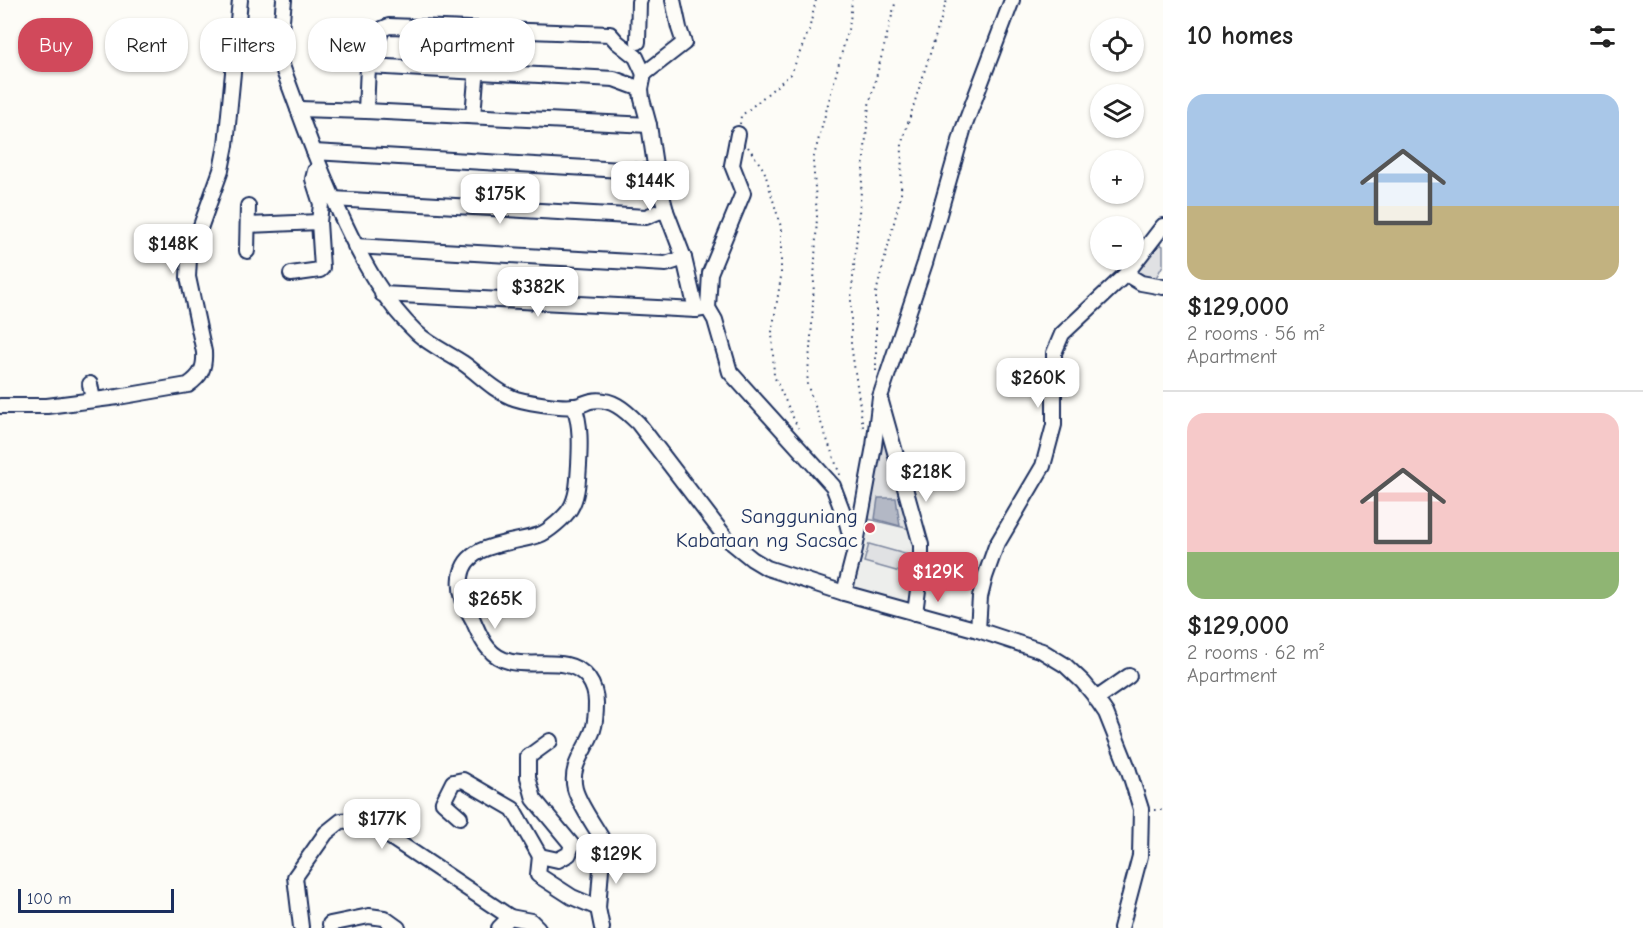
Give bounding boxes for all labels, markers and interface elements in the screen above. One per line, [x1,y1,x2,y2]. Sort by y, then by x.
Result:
chip: Buy [18,18,93,72]
chip: Rent [105,18,188,72]
chip: Filters [200,18,296,72]
chip: New [308,18,387,72]
chip: Apartment [399,18,535,72]
map controls [1090,18,1144,270]
button: locate [1090,18,1144,72]
icon: filters [1586,20,1619,53]
text: 10 homes [1187,21,1293,51]
button: layers [1090,84,1144,138]
icon: home [1349,133,1457,241]
button: + [1090,150,1144,204]
pin: $144K [608,161,692,212]
text: $144K [625,169,675,192]
pin: $175K [458,174,542,225]
text: $175K [475,182,525,205]
button: − [1090,216,1144,270]
pin: $148K [131,224,215,275]
text: $148K [148,232,198,255]
pin: $382K [496,267,580,318]
text: $382K [511,275,565,298]
text: $129,000 [1187,292,1289,322]
text: 2 rooms · 56 m² [1187,322,1325,345]
text: Apartment [1187,345,1277,368]
pin: $260K [996,358,1080,409]
text: $260K [1010,366,1066,389]
pin: $218K [884,452,968,503]
icon: home [1349,452,1457,560]
text: $218K [900,460,952,483]
place label: Sangguniang Kabataan ng Sacsac [676,504,858,552]
marker: Sangguniang Kabataan ng Sacsac [863,521,877,535]
pin: $129K [896,552,980,603]
text: $129K [912,560,964,583]
pin: $265K [453,579,537,630]
text: $265K [468,587,522,610]
text: $129,000 [1187,611,1289,641]
text: 2 rooms · 62 m² [1187,641,1324,664]
text: Apartment [1187,664,1277,687]
pin: $177K [340,799,424,850]
text: $177K [357,807,407,830]
pin: $129K [574,834,658,885]
text: $129K [590,842,642,865]
scale bar [18,886,174,914]
text: 100 m [27,890,71,908]

